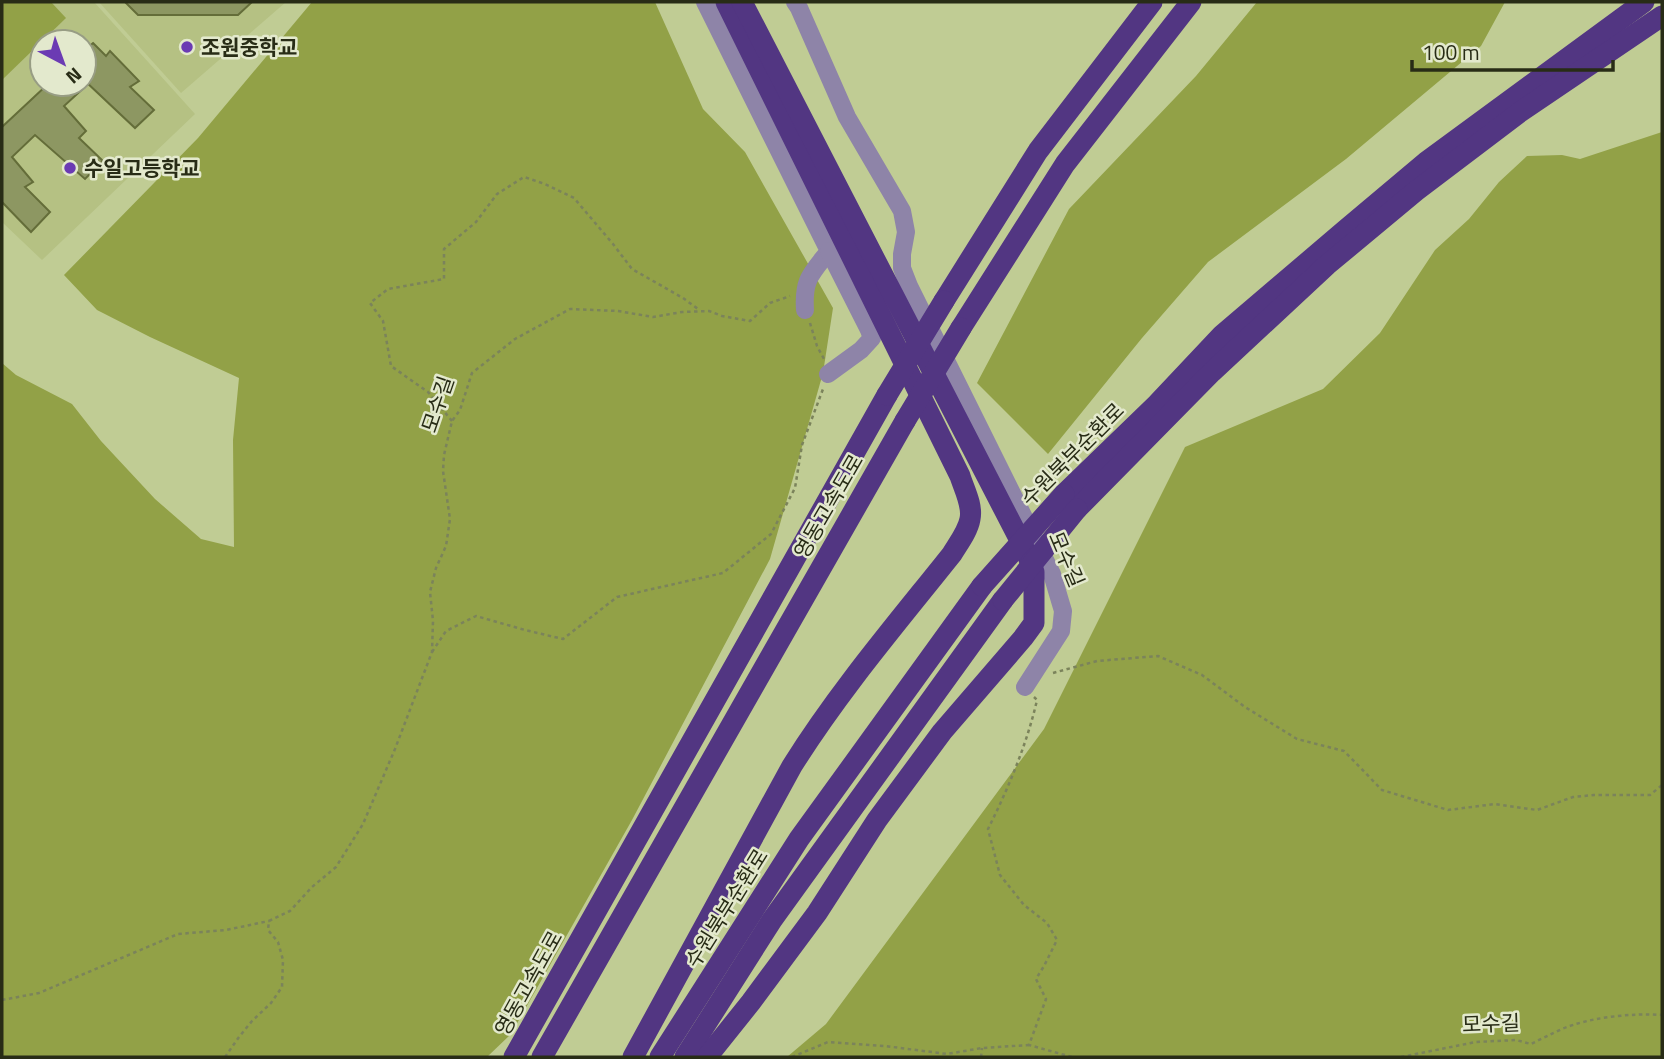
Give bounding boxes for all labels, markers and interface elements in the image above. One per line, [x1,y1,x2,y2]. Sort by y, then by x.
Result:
north arrow [28,28,98,98]
scale bar [1412,28,1613,72]
place label: 조원중학교 [201,31,298,63]
text: 100 m [1422,36,1479,68]
marker: 조원중학교 [179,39,195,55]
text: N [60,61,89,91]
place label: 수일고등학교 [84,152,200,184]
marker: 수일고등학교 [62,160,78,176]
street label: 모수길 [412,371,462,437]
street label: 수원북부순환로 [1013,395,1131,513]
street label: 영동고속도로 [785,448,871,564]
street label: 모수길 [1041,526,1093,592]
street label: 수원북부순환로 [677,842,775,974]
street label: 영동고속도로 [486,925,570,1041]
street label: 모수길 [1461,1006,1521,1040]

